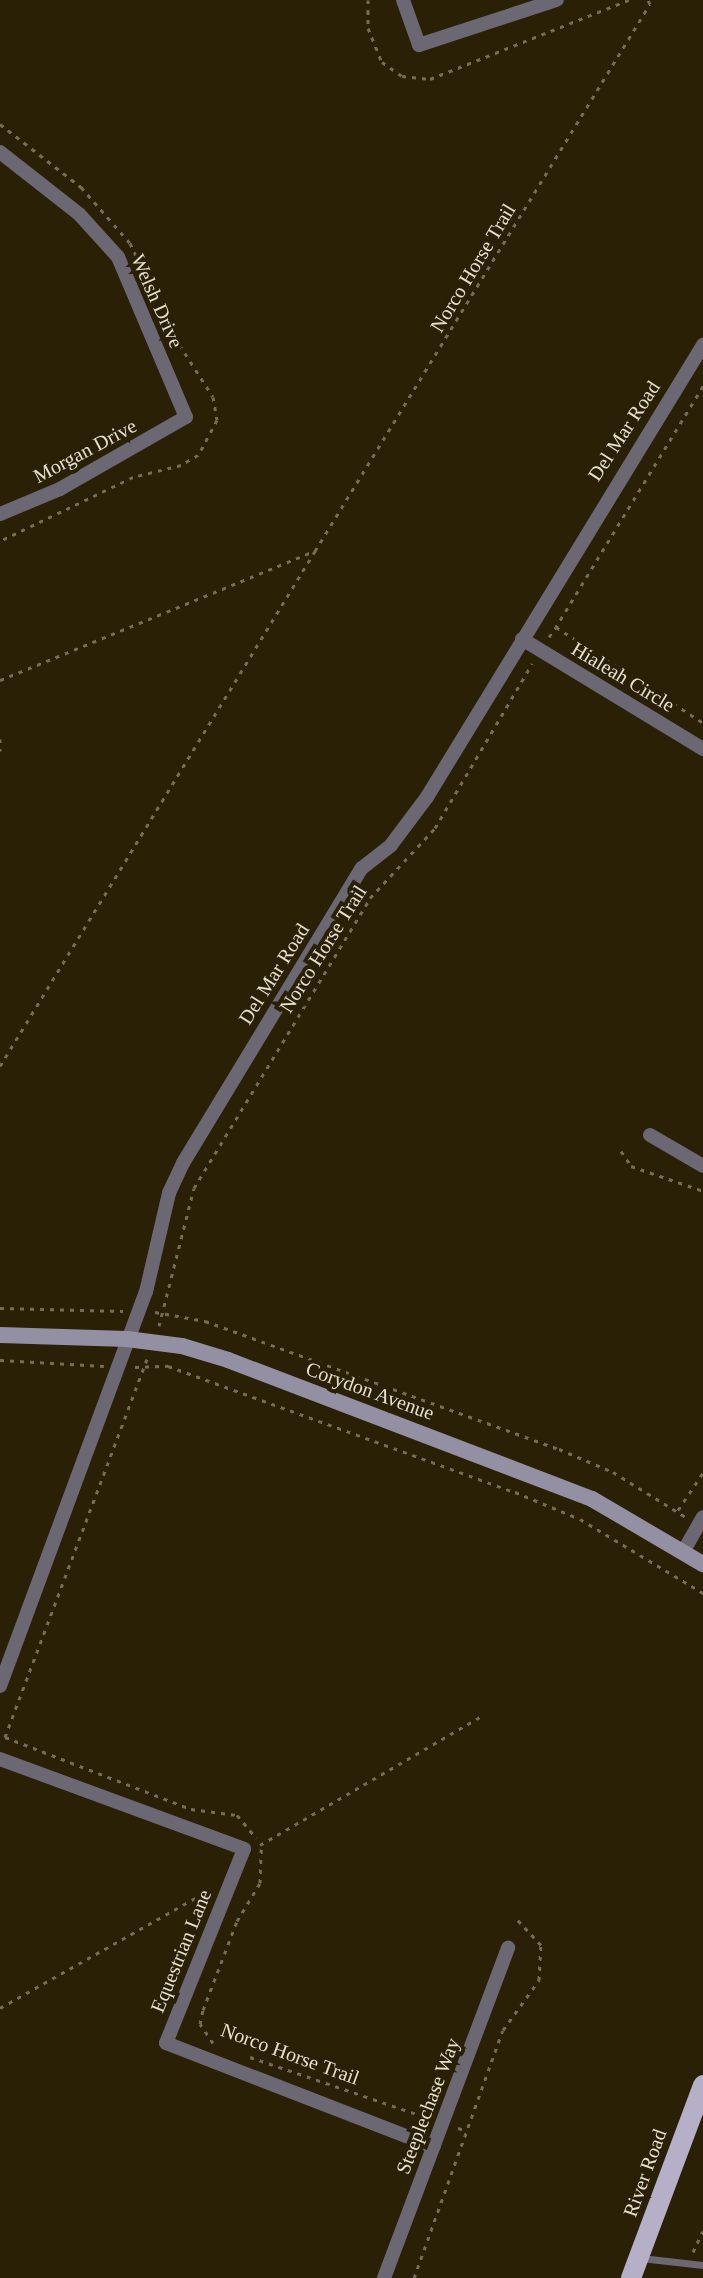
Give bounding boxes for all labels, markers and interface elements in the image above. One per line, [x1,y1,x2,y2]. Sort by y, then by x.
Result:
street label: Norco Horse Trail [425,199,521,337]
street label: Welsh Drive [126,250,188,352]
street label: Del Mar Road [583,376,665,486]
street label: Morgan Drive [29,414,141,488]
street label: Hialeah Circle [567,637,679,717]
street label: Norco Horse Trail [274,881,372,1017]
street label: Del Mar Road [234,919,314,1029]
street label: Corydon Avenue [302,1357,438,1425]
street label: Equestrian Lane [145,1886,217,2016]
street label: Norco Horse Trail [217,2018,363,2090]
street label: Steeplechase Way [391,2034,465,2178]
street label: River Road [618,2126,672,2220]

